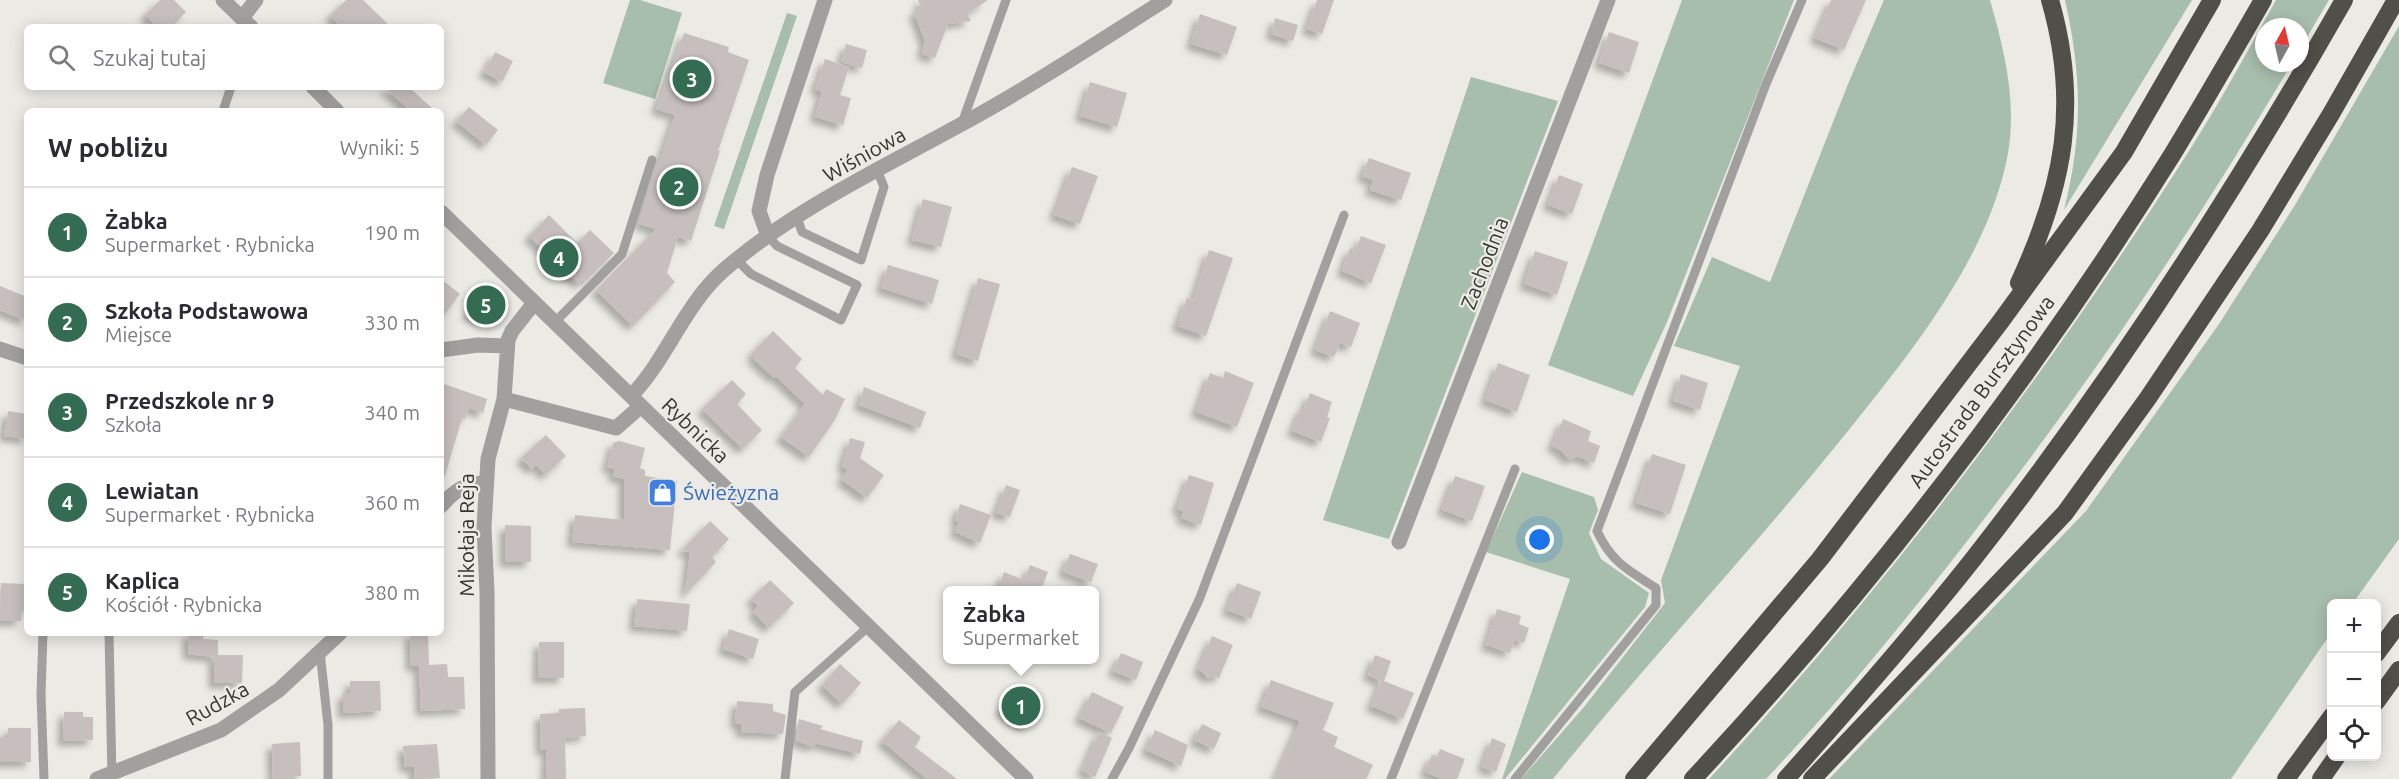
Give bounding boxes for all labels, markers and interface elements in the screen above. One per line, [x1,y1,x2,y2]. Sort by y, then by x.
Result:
north arrow [2255,18,2309,72]
search box [24,24,444,90]
icon: search [45,41,78,74]
text: Szukaj tutaj [93,45,206,70]
pin: 3 [672,56,712,101]
street label: Wiśniowa [819,122,909,186]
text: W pobliżu [48,133,169,162]
text: Wyniki: 5 [340,136,420,159]
pin: 2 [660,164,698,210]
text: Żabka [105,208,168,233]
street label: Zachodnia [1455,213,1513,313]
text: 1 [62,221,73,244]
text: 190 m [364,221,420,244]
text: Supermarket · Rybnicka [105,233,315,256]
pin: 4 [540,236,578,280]
pin: 5 [466,282,506,328]
street label: Autostrada Bursztynowa [1903,290,2059,492]
text: Szkoła Podstawowa [105,298,308,323]
text: 2 [62,311,73,334]
text: 330 m [364,311,420,334]
text: Miejsce [105,323,172,346]
text: Przedszkole nr 9 [105,388,274,413]
street label: Rybnicka [658,392,734,468]
text: 3 [62,401,73,424]
text: 340 m [364,401,420,424]
text: Szkoła [105,413,162,436]
street label: Mikołaja Reja [454,473,478,597]
shop icon: Świeżyzna [646,476,678,508]
text: Lewiatan [105,478,199,503]
place label: Świeżyzna [683,480,779,504]
text: 4 [62,491,73,514]
text: 360 m [364,491,420,514]
text: Supermarket · Rybnicka [105,503,315,526]
your location [1525,525,1554,554]
text: Kaplica [105,568,180,593]
text: 5 [62,581,73,604]
text: 380 m [364,581,420,604]
popup [943,586,1099,664]
text: Kościół · Rybnicka [105,593,262,616]
map controls [2327,599,2381,761]
button: + [2327,599,2381,653]
text: Żabka [963,601,1026,626]
text: Supermarket [963,626,1079,649]
button: − [2327,653,2381,707]
street label: Rudzka [181,676,253,730]
pin: 1 [1002,684,1040,728]
button: locate [2327,707,2381,761]

